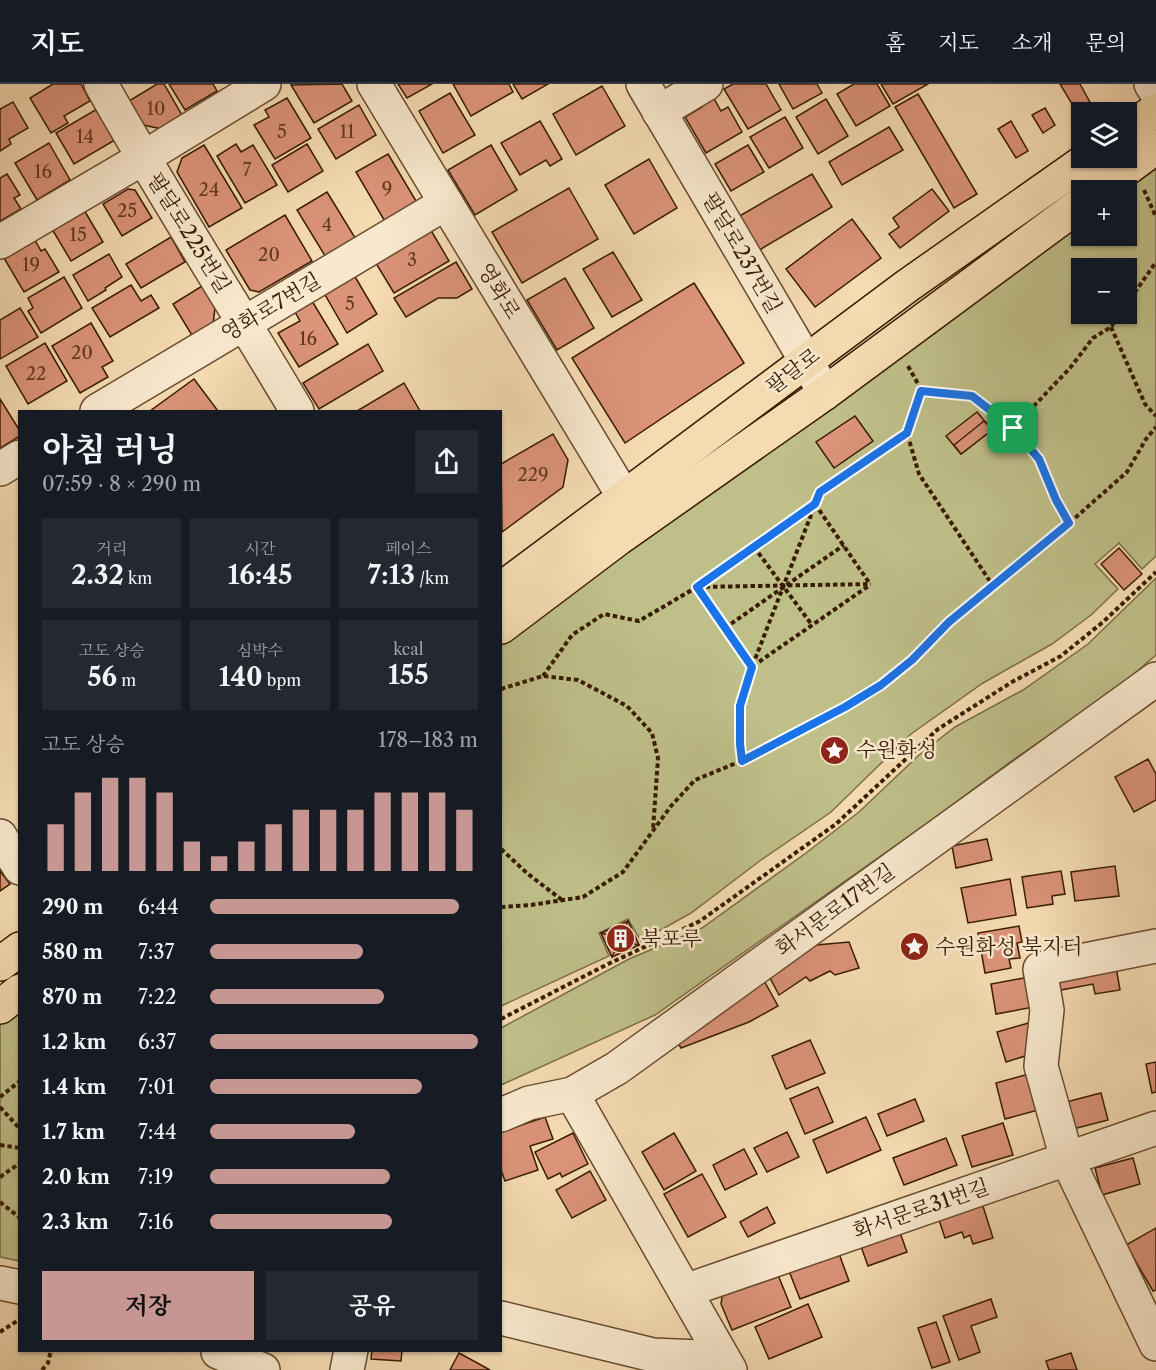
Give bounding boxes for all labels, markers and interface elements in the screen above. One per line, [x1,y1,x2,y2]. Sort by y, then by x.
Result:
text: 지도 [30,26,84,60]
text: 홈 [885,30,905,55]
text: 지도 [938,30,979,55]
text: 소개 [1012,30,1052,55]
text: 문의 [1085,30,1126,55]
house number: 10 [147,98,165,120]
map controls [1071,102,1137,324]
button: layers [1071,102,1137,168]
house number: 5 [277,121,287,143]
house number: 11 [339,121,355,143]
house number: 14 [76,126,94,148]
house number: 7 [243,159,252,181]
house number: 16 [34,161,52,183]
street label: 팔달로225번길 [143,168,236,297]
house number: 9 [382,178,392,200]
house number: 24 [199,179,219,201]
button: + [1071,180,1137,246]
street label: 팔달로237번길 [698,188,787,318]
house number: 25 [117,200,137,222]
house number: 4 [322,214,332,236]
house number: 15 [69,224,87,246]
house number: 20 [258,244,280,266]
house number: 3 [407,249,417,271]
house number: 19 [22,254,40,276]
street label: 영화로 [473,258,526,323]
button: − [1071,258,1137,324]
street label: 영화로7번길 [216,267,325,346]
house number: 5 [345,293,355,315]
house number: 16 [299,328,317,350]
house number: 20 [71,342,93,364]
street label: 팔달로 [761,342,825,399]
house number: 22 [26,363,46,385]
pin [987,402,1038,453]
icon: arrive [996,411,1029,444]
text: 아침 러닝 [42,429,178,470]
button: share [415,430,478,493]
house number: 229 [517,464,549,486]
text: 07:59 · 8 × 290 m [42,472,201,496]
text: 거리 [96,538,127,558]
text: 시간 [245,538,275,558]
text: 페이스 [385,538,432,558]
text: 2.32 [71,559,124,591]
text: 16:45 [228,559,292,591]
text: 7:13 [367,559,415,591]
text: km [124,568,152,588]
text: /km [415,568,449,588]
text: kcal [393,639,423,659]
text: 고도 상승 [79,640,145,660]
text: 심박수 [237,640,283,660]
text: 155 [388,659,429,691]
text: 56 [87,661,117,693]
text: 140 [219,661,262,693]
text: m [117,670,136,690]
text: bpm [262,670,301,690]
text: 178–183 m [378,728,478,752]
text: 고도 상승 [42,732,125,756]
place icon: 수원화성 [819,734,851,766]
place label: 수원화성 [856,737,937,762]
street label: 화서문로17번길 [770,858,899,961]
text: 290 m [42,895,103,919]
text: 6:44 [138,895,178,919]
building icon: 북포루 [604,923,636,955]
place label: 북포루 [641,926,702,951]
place icon: 수원화성 북지터 [898,931,930,963]
place label: 수원화성 북지터 [935,934,1083,959]
text: 580 m [42,940,103,964]
text: 7:37 [138,940,174,964]
text: 870 m [42,985,102,1009]
text: 7:22 [138,985,176,1009]
text: 1.2 km [42,1030,106,1054]
text: 6:37 [138,1030,176,1054]
text: 1.4 km [42,1075,107,1099]
text: 7:01 [138,1075,175,1099]
text: 1.7 km [42,1120,105,1144]
text: 7:44 [138,1120,177,1144]
text: 2.0 km [42,1165,110,1189]
text: 7:19 [138,1165,174,1189]
street label: 화서문로31번길 [850,1174,992,1243]
text: 2.3 km [42,1210,109,1234]
text: 7:16 [138,1210,174,1234]
button: 저장 [42,1271,254,1340]
button: 공유 [266,1271,478,1340]

